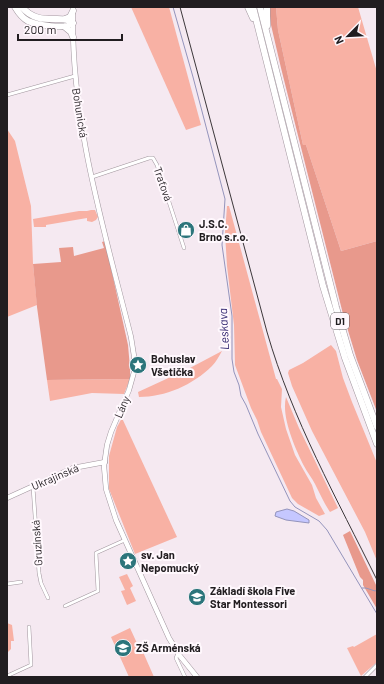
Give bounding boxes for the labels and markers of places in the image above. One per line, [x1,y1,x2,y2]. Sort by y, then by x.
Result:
place label: J.S.C. Brno s.r.o. [199,217,248,243]
shop icon: J.S.C. Brno s.r.o. [176,220,196,240]
place label: Bohuslav Všetička [151,352,196,378]
place icon: Bohuslav Všetička [128,355,148,375]
place label: sv. Jan Nepomucký [141,548,200,574]
place icon: sv. Jan Nepomucký [118,551,138,571]
place label: Základí škola Five Star Montessori [210,584,295,610]
school or university icon: Základí škola Five Star Montessori [187,587,207,607]
school or university icon: ZŠ Arménská [113,638,133,658]
place label: ZŠ Arménská [136,641,201,654]

